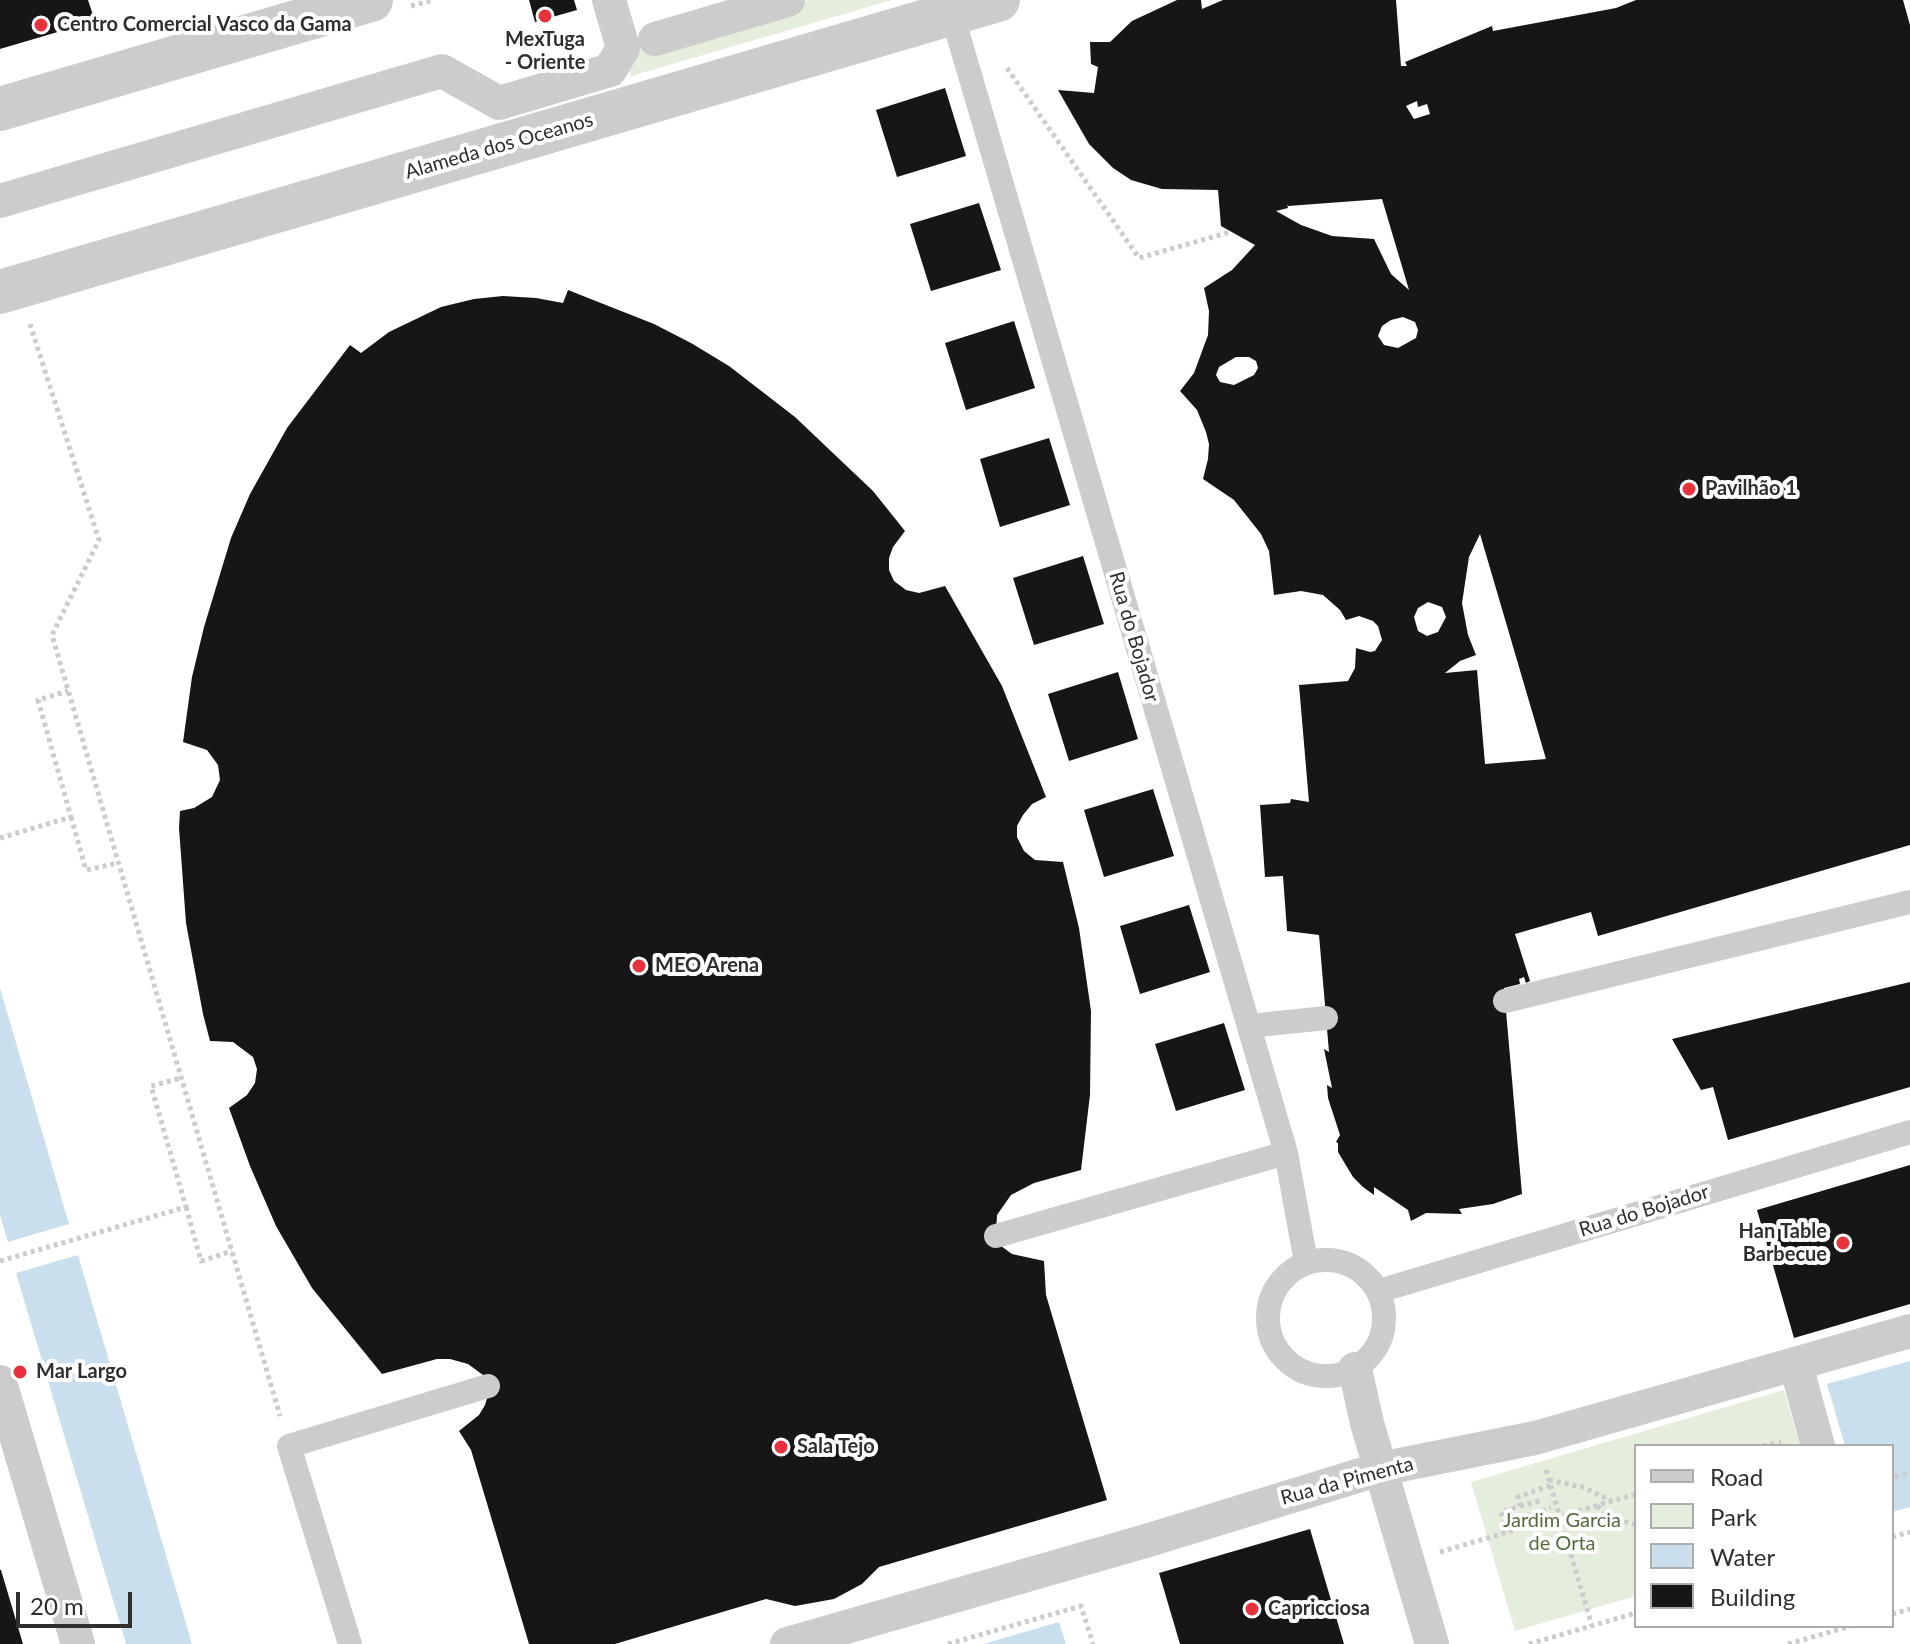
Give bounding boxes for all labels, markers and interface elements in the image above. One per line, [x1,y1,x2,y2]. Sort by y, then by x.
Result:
marker: MexTuga - Oriente [536,7,554,25]
place label: Centro Comercial Vasco da Gama [57,13,352,37]
marker: Centro Comercial Vasco da Gama [32,16,50,34]
place label: MexTuga - Oriente [505,28,585,75]
street label: Alameda dos Oceanos [402,108,596,184]
place label: Pavilhão 1 [1705,477,1797,501]
marker: Pavilhão 1 [1680,480,1698,498]
street label: Rua do Bojador [1104,569,1164,705]
place label: MEO Arena [655,954,759,978]
marker: MEO Arena [630,957,648,975]
street label: Rua do Bojador [1576,1180,1712,1242]
place label: Han Table Barbecue [1739,1220,1827,1267]
marker: Han Table Barbecue [1834,1234,1852,1252]
place label: Mar Largo [36,1360,127,1384]
marker: Mar Largo [11,1363,29,1381]
place label: Sala Tejo [797,1435,875,1459]
marker: Sala Tejo [772,1438,790,1456]
legend [1634,1444,1894,1628]
street label: Rua da Pimenta [1278,1452,1416,1510]
text: Road [1710,1462,1763,1491]
text: Park [1710,1502,1757,1531]
park label: Jardim Garcia de Orta [1503,1509,1621,1556]
text: Water [1710,1542,1775,1571]
scale bar [20,1576,136,1626]
text: Building [1710,1582,1795,1611]
text: 20 m [30,1591,84,1620]
place label: Capricciosa [1268,1597,1370,1621]
marker: Capricciosa [1243,1600,1261,1618]

